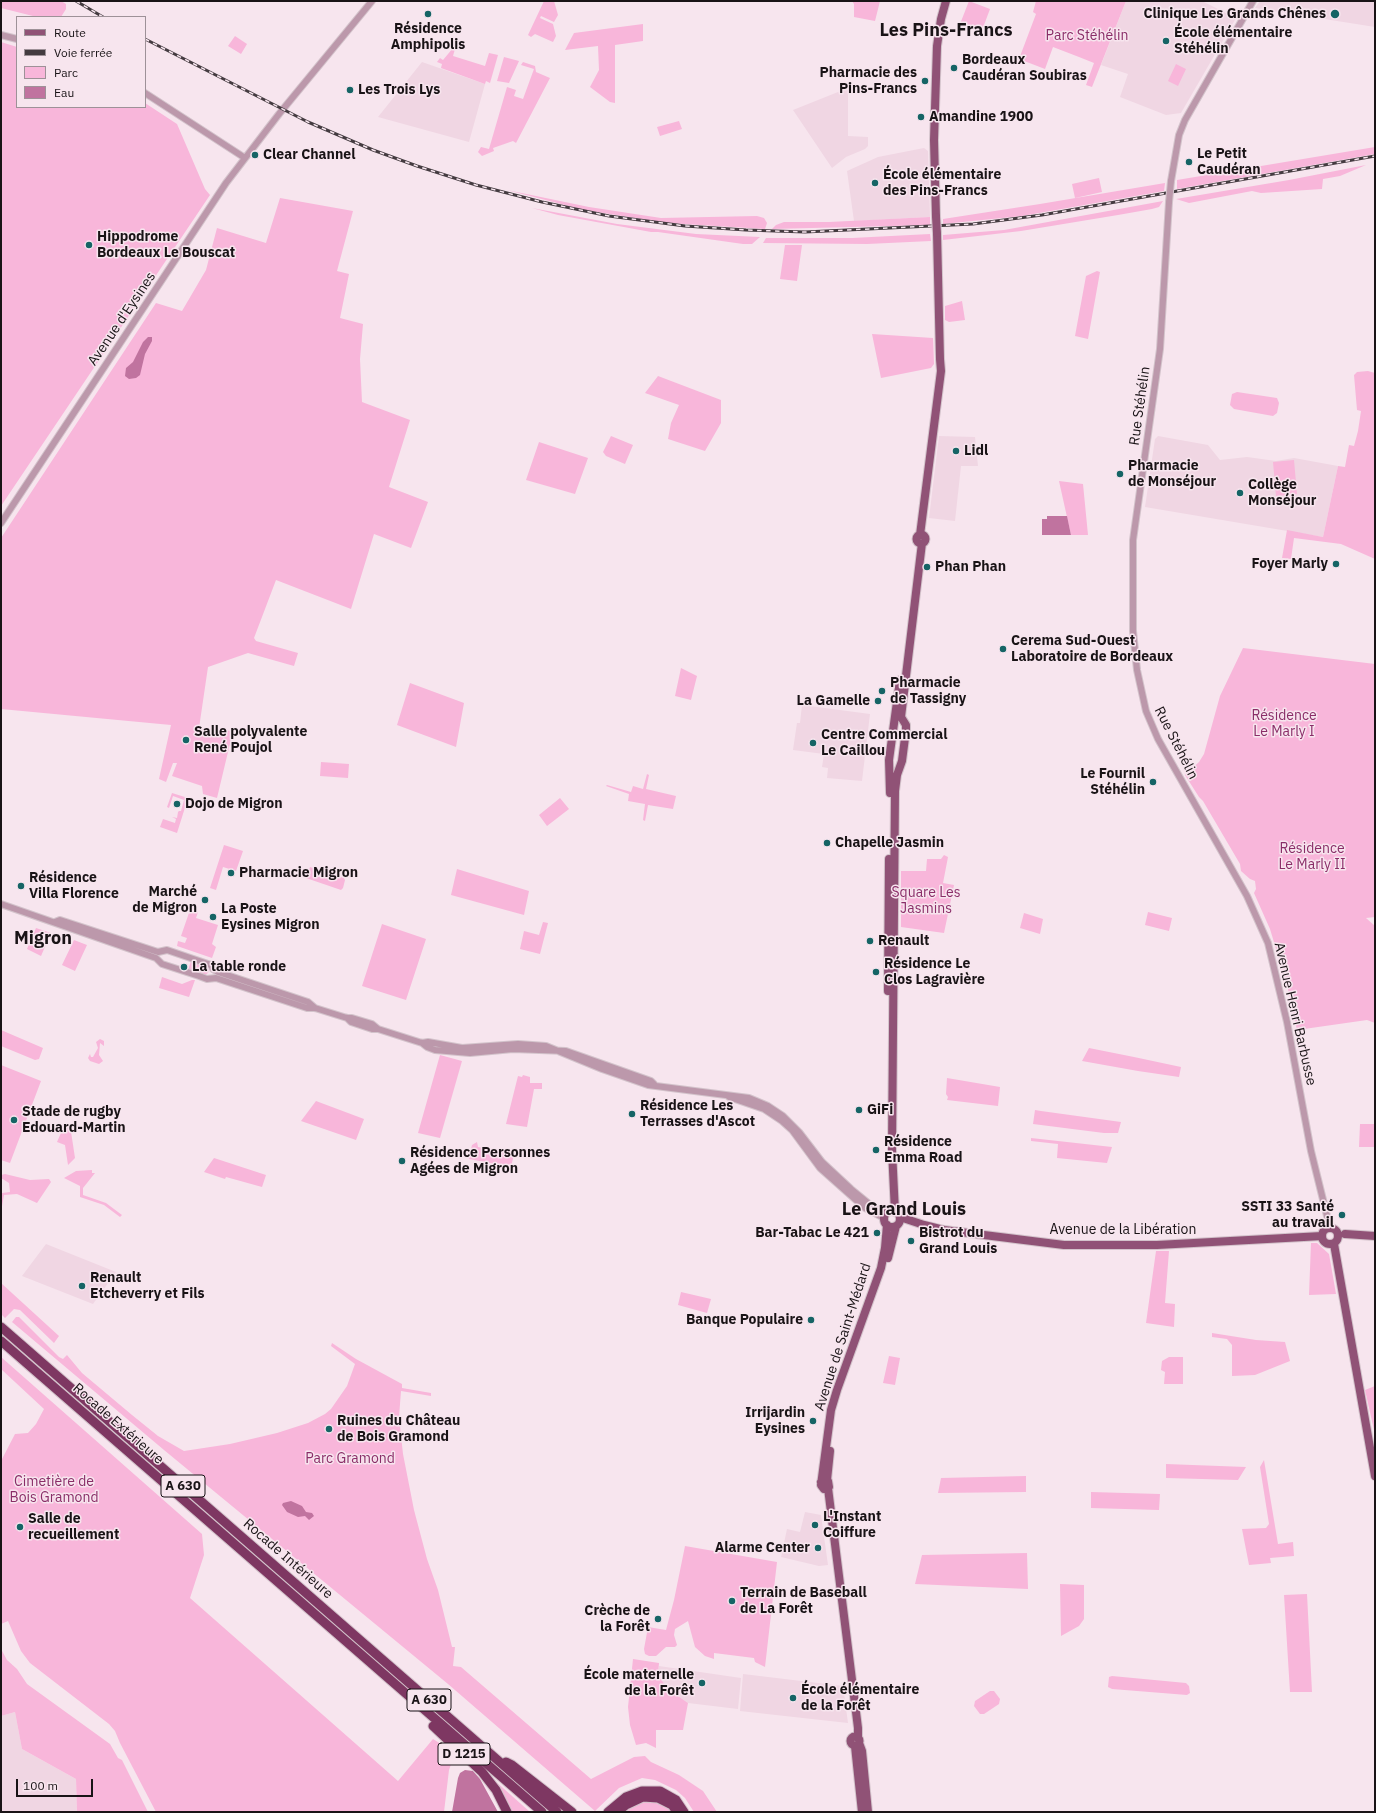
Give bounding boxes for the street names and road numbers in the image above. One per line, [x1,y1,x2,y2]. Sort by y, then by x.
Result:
street label: Avenue d'Eysines [84,269,160,369]
street label: Rue Stéhélin [1126,365,1154,447]
street label: Rue Stéhélin [1150,704,1202,782]
street label: Avenue Henri Barbusse [1270,941,1320,1087]
street label: Avenue de la Libération [1050,1222,1196,1238]
street label: Avenue de Saint-Médard [811,1261,875,1413]
street label: Rocade Extérieure [69,1380,167,1468]
road number: A 630 [161,1475,205,1497]
street label: Rocade Intérieure [240,1515,336,1603]
road number: A 630 [407,1689,451,1711]
road number: D 1215 [438,1743,490,1765]

